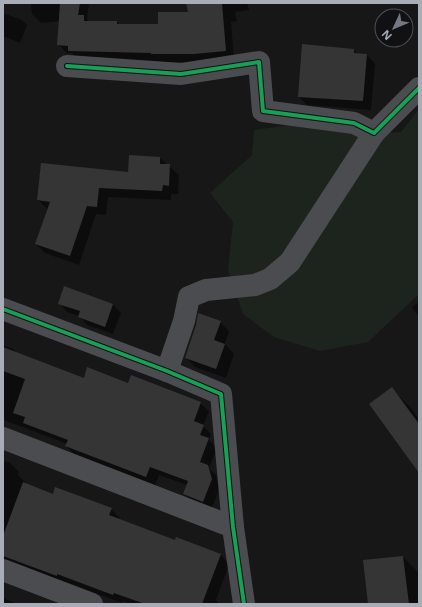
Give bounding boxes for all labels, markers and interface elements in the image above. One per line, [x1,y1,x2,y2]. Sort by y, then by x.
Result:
north arrow [374,8,414,48]
text: N [378,27,395,44]

